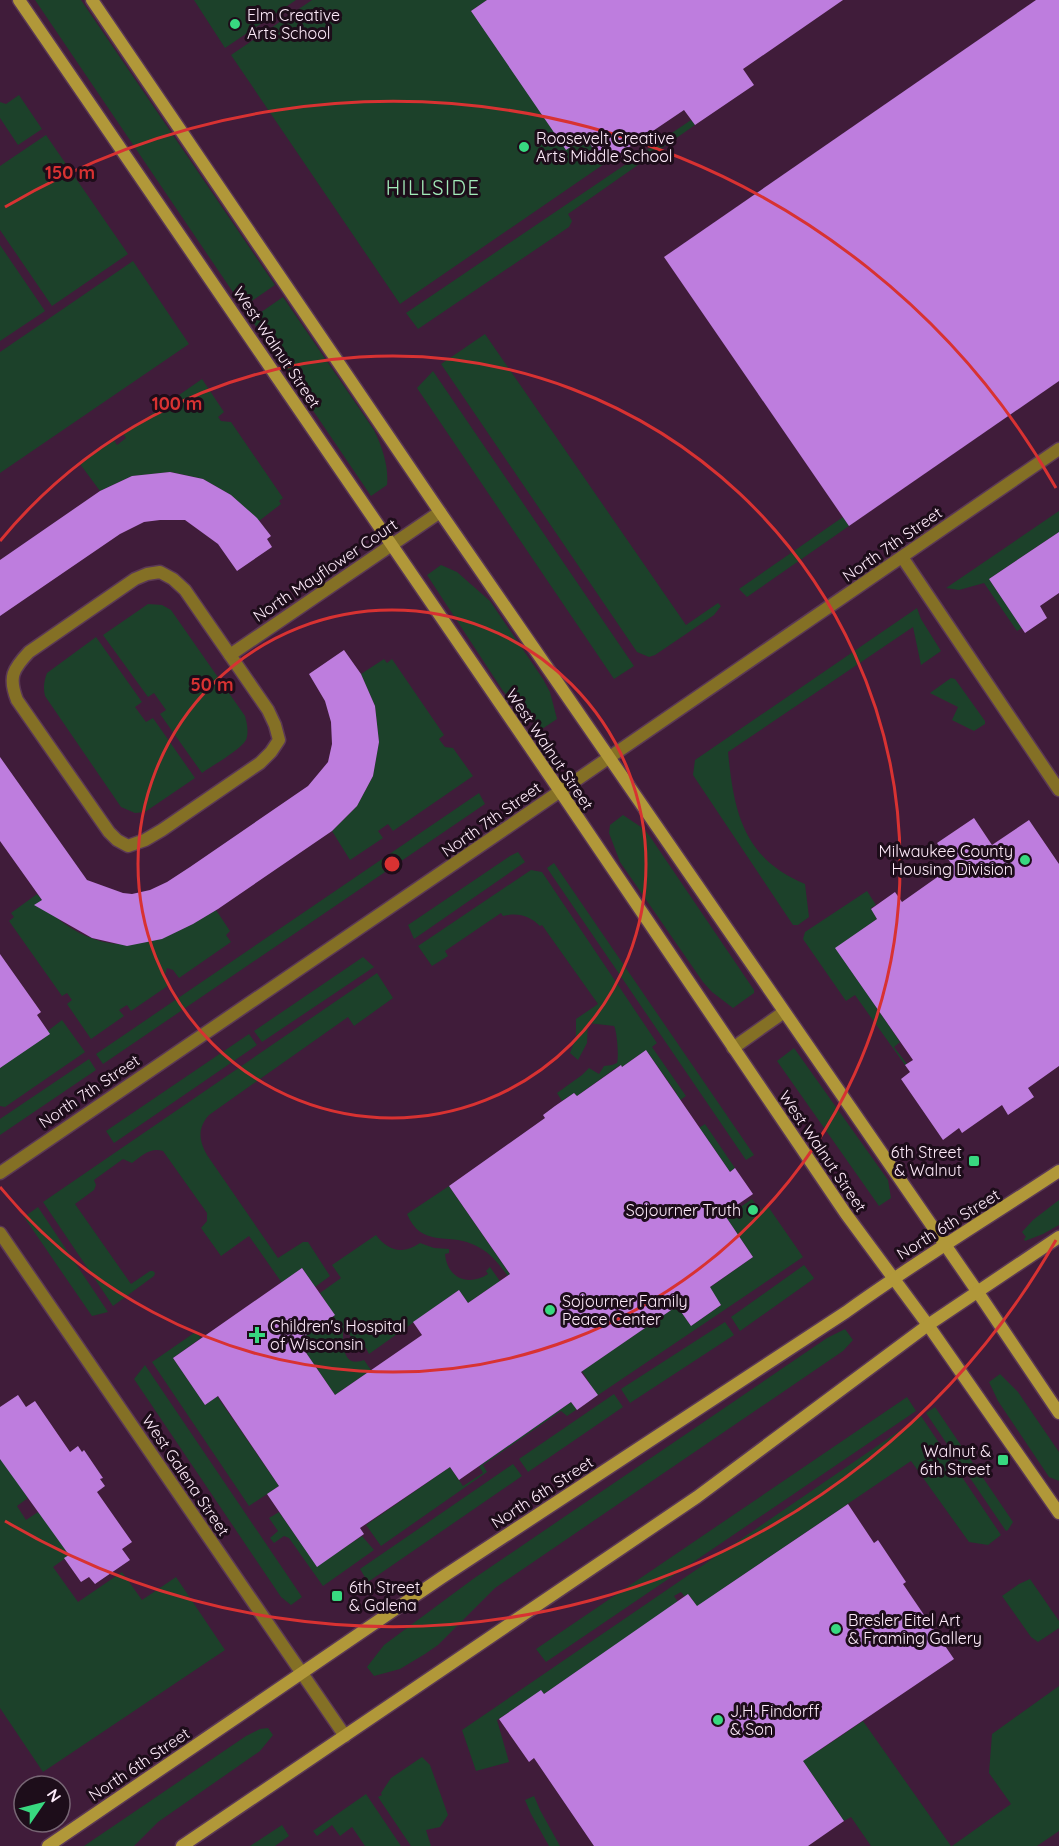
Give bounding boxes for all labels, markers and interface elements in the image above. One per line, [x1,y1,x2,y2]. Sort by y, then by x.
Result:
place label: Elm Creative Arts School [247,5,340,43]
marker: Elm Creative Arts School [228,17,242,31]
place label: Roosevelt Creative Arts Middle School [536,128,675,166]
marker: Roosevelt Creative Arts Middle School [517,140,531,154]
text: 150 m [45,161,95,184]
district label: HILLSIDE [386,175,480,200]
street label: West Walnut Street [229,282,325,412]
text: 100 m [152,392,202,415]
street label: North 7th Street [838,502,946,586]
street label: North Mayflower Court [249,514,401,626]
text: 50 m [190,673,234,696]
street label: West Walnut Street [502,684,598,814]
street label: North 7th Street [437,777,545,861]
place label: Milwaukee County Housing Division [879,841,1013,879]
marker: Milwaukee County Housing Division [1018,853,1032,867]
centre of rings [382,854,402,874]
street label: North 7th Street [35,1050,143,1132]
street label: West Walnut Street [775,1086,871,1216]
place label: 6th Street & Walnut [891,1142,962,1180]
marker: 6th Street & Walnut [967,1154,981,1168]
street label: North 6th Street [893,1184,1003,1264]
place label: Sojourner Truth [626,1200,741,1220]
marker: Sojourner Truth [746,1203,760,1217]
place label: Sojourner Family Peace Center [562,1291,688,1329]
marker: Sojourner Family Peace Center [543,1303,557,1317]
place label: Children's Hospital of Wisconsin [270,1316,406,1354]
marker: Children's Hospital of Wisconsin [248,1326,266,1344]
street label: West Galena Street [138,1410,234,1540]
place label: Walnut & 6th Street [920,1441,991,1479]
street label: North 6th Street [487,1452,597,1532]
marker: Walnut & 6th Street [996,1453,1010,1467]
place label: 6th Street & Galena [349,1577,420,1615]
marker: 6th Street & Galena [330,1589,344,1603]
place label: Bresler Eitel Art & Framing Gallery [848,1610,982,1648]
marker: Bresler Eitel Art & Framing Gallery [829,1622,843,1636]
place label: J.H. Findorff & Son [730,1701,820,1739]
marker: J.H. Findorff & Son [711,1713,725,1727]
street label: North 6th Street [85,1723,193,1805]
north arrow [12,1774,72,1834]
text: N [43,1785,66,1806]

